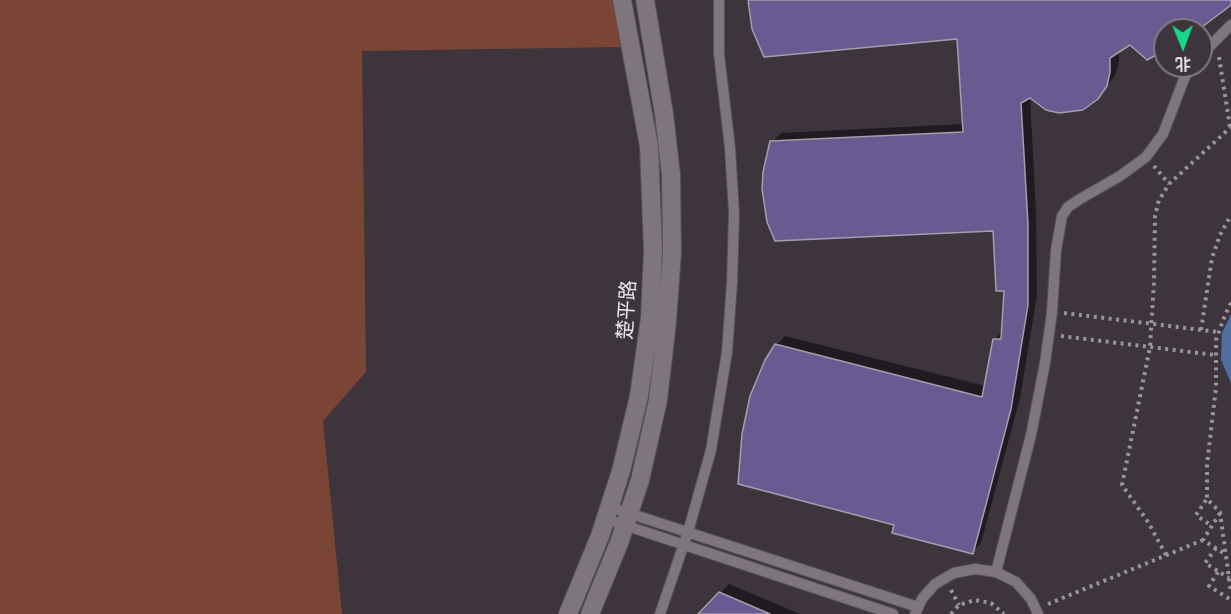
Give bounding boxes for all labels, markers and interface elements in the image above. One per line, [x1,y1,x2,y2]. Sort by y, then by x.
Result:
north arrow [1153,18,1213,78]
text: 北 [1175,55,1191,73]
street label: 楚平路 [613,279,641,341]

